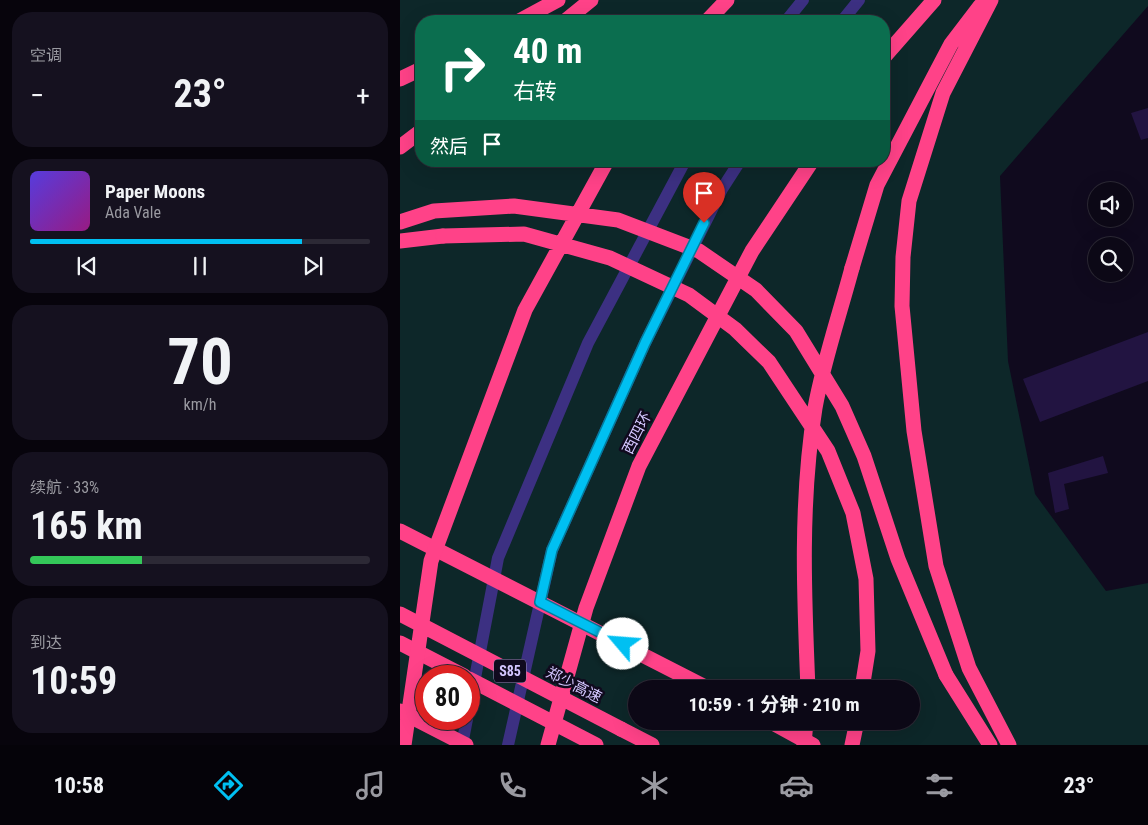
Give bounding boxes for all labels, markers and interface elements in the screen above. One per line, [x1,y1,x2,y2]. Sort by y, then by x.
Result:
text: 40 m [513,31,582,72]
icon: right [430,35,495,100]
text: 空调 [30,46,62,65]
text: 23° [173,72,227,116]
text: − [30,79,44,112]
text: + [356,79,370,112]
text: 右转 [513,79,557,104]
icon: arrive [478,130,506,158]
text: 然后 [430,135,468,158]
pin [683,172,725,223]
icon: arrive [690,179,718,207]
text: Paper Moons [105,180,205,203]
map controls [1088,182,1133,282]
button: sound [1088,182,1133,227]
text: Ada Vale [105,203,161,222]
button: search [1088,237,1133,282]
icon: previous [73,252,101,280]
icon: pause [186,252,214,280]
icon: next [299,252,327,280]
text: 70 [167,324,233,400]
text: km/h [184,395,216,414]
street label: 西四环 [619,409,655,457]
text: 续航 · 33% [30,478,99,497]
text: 165 km [30,504,143,548]
position arrow [596,617,648,669]
text: 到达 [30,633,62,652]
text: 10:59 [30,659,117,703]
road number: S85 [494,659,526,682]
street label: 郑少高速 [543,663,605,707]
speed limit sign: 80 [415,665,480,730]
text: 10:59 · 1 分钟 · 210 m [688,693,860,716]
icon: directions [211,768,246,803]
icon: music [353,768,388,803]
icon: phone [495,768,530,803]
icon: climate [637,768,672,803]
icon: car [779,768,814,803]
icon: filters [922,768,957,803]
text: 10:58 [54,773,104,798]
text: 23° [1064,773,1094,798]

